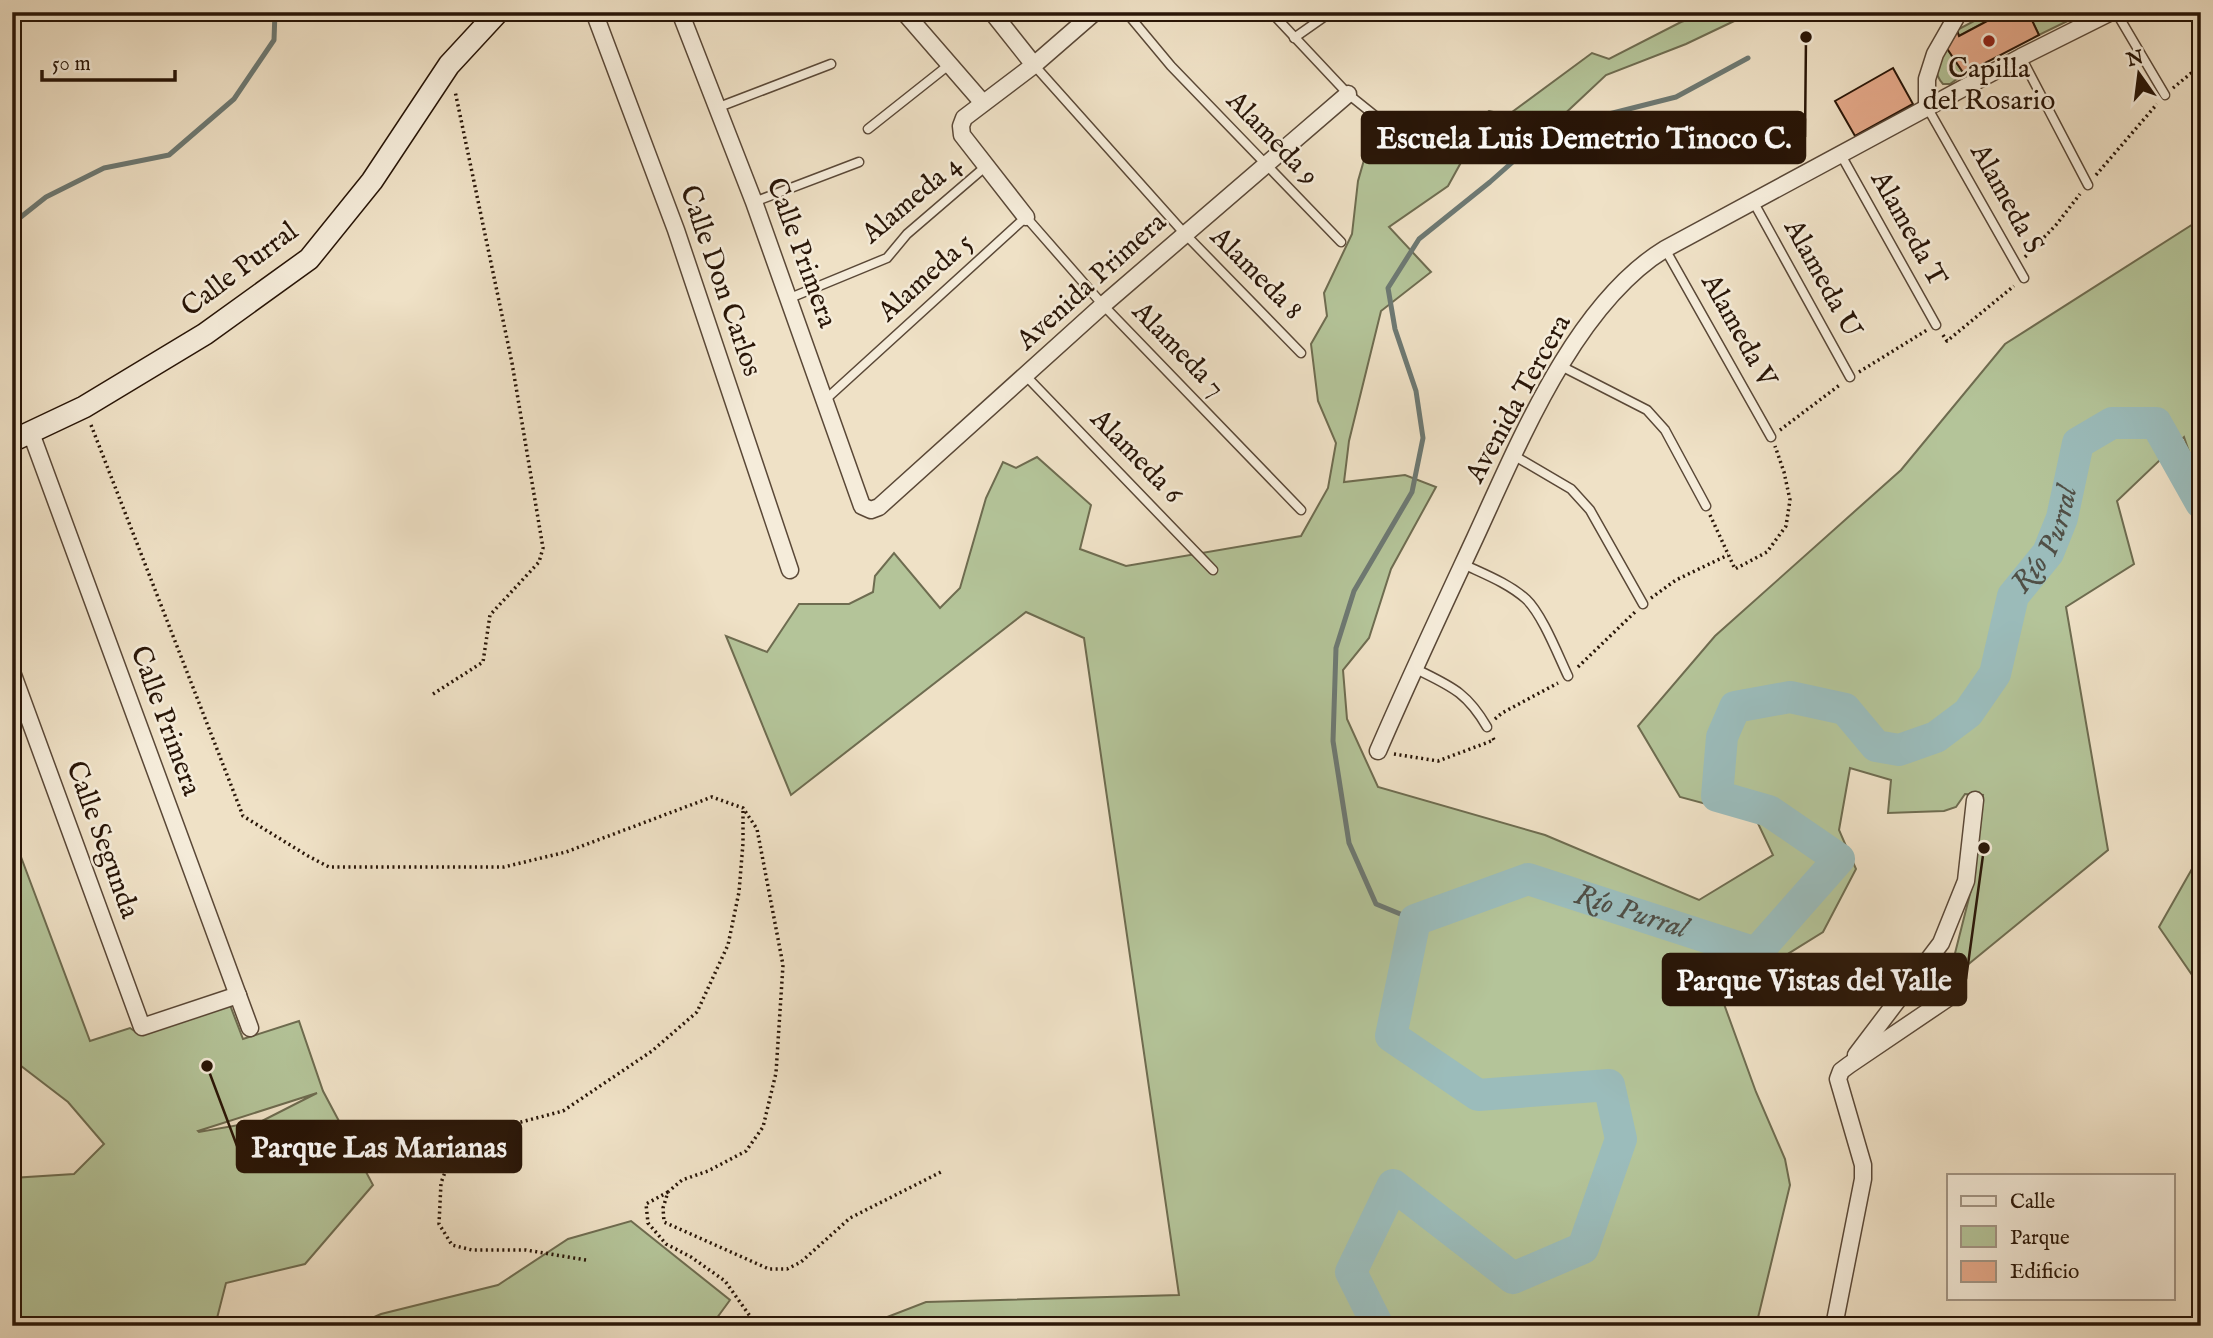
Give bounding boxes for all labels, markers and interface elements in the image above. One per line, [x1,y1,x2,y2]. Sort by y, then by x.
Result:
marker: Capilla del Rosario [1981,33,1997,49]
scale bar [42,38,175,82]
north arrow [2104,38,2174,108]
text: N [2124,46,2147,73]
text: 50 m [52,51,91,78]
place label: Capilla del Rosario [1923,52,2055,119]
street label: Alameda 9 [1218,84,1326,194]
callout: Escuela Luis Demetrio Tinoco C. [1362,112,1805,163]
text: Escuela Luis Demetrio Tinoco C. [1376,121,1792,159]
street label: Alameda S [1961,137,2051,260]
street label: Alameda 4 [854,148,969,253]
street label: Alameda T [1862,164,1954,293]
street label: Calle Primera [758,173,845,334]
street label: Calle Don Carlos [671,181,769,381]
street label: Avenida Primera [1009,205,1175,359]
street label: Alameda U [1775,213,1869,345]
street label: Calle Purral [175,215,306,325]
street label: Alameda 8 [1201,219,1310,328]
street label: Alameda 5 [870,226,981,331]
street label: Alameda V [1692,267,1784,395]
street label: Alameda 7 [1123,294,1232,405]
street label: Avenida Tercera [1458,308,1580,490]
street label: Alameda 6 [1082,402,1190,512]
water label: Río Purral [2003,480,2088,602]
street label: Calle Primera [122,641,209,802]
street label: Calle Segunda [57,756,147,924]
water label: Río Purral [1569,876,1695,949]
callout: Parque Vistas del Valle [1663,954,1966,1005]
text: Parque Vistas del Valle [1676,963,1952,1001]
callout: Parque Las Marianas [237,1121,521,1172]
text: Parque Las Marianas [251,1130,507,1168]
legend [1947,1174,2174,1300]
text: Calle [2010,1189,2055,1216]
text: Parque [2010,1225,2070,1252]
text: Edificio [2010,1259,2079,1286]

